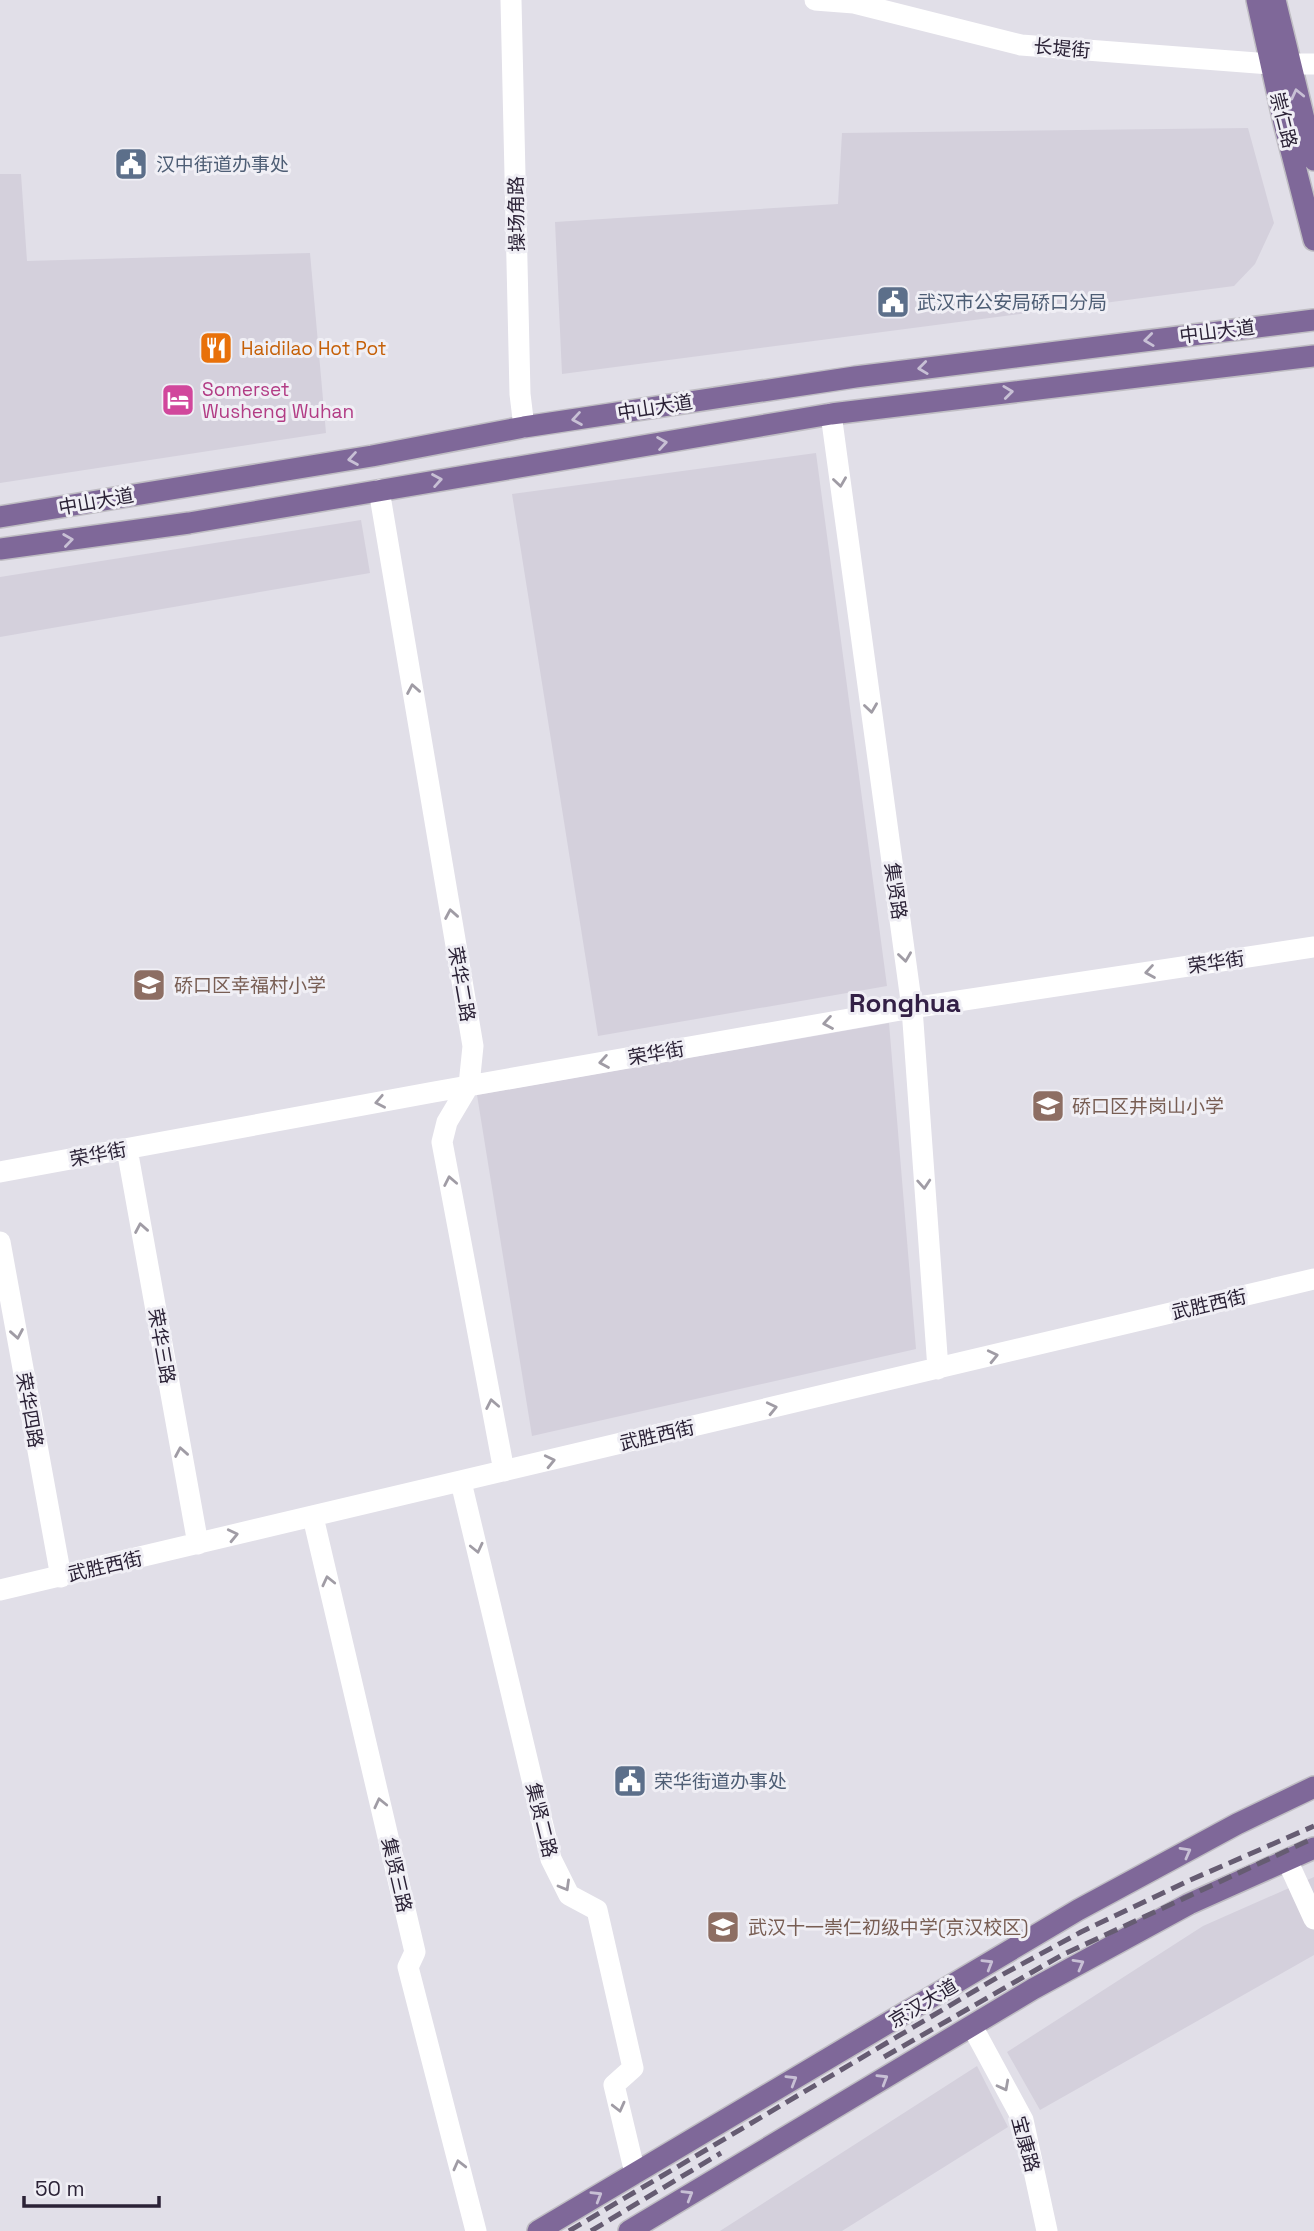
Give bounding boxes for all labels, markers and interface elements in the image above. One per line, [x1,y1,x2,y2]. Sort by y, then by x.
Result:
street label: 长堤街 [1032,34,1091,63]
one-way arrow [1291,88,1306,100]
street label: 崇仁路 [1264,89,1303,151]
public building icon: 汉中街道办事处 [112,145,150,183]
place label: 汉中街道办事处 [156,152,289,177]
street label: 操场角路 [503,176,530,252]
public building icon: 武汉市公安局硚口分局 [874,283,912,321]
place label: 武汉市公安局硚口分局 [917,290,1107,315]
street label: 中山大道 [1178,314,1256,349]
restaurant icon: Haidilao Hot Pot [197,329,235,367]
one-way arrow [1143,332,1155,347]
place label: Haidilao Hot Pot [241,336,387,361]
one-way arrow [917,361,929,376]
place label: Somerset Wusheng Wuhan [202,377,354,424]
hotel icon: Somerset Wusheng Wuhan [159,381,197,419]
one-way arrow [1002,385,1014,400]
street label: 中山大道 [616,389,695,426]
one-way arrow [571,411,583,426]
one-way arrow [656,436,668,451]
one-way arrow [347,451,359,466]
one-way arrow [431,473,443,488]
one-way arrow [833,476,848,488]
street label: 中山大道 [56,483,136,520]
one-way arrow [62,532,73,547]
one-way arrow [406,683,421,695]
one-way arrow [863,702,878,713]
street label: 集贤路 [879,861,912,921]
one-way arrow [444,908,459,920]
street label: 荣华二路 [443,944,480,1024]
street label: 荣华街 [1186,946,1246,979]
one-way arrow [897,951,912,963]
one-way arrow [1144,964,1156,979]
school or university icon: 硚口区幸福村小学 [130,966,168,1004]
place label: 硚口区幸福村小学 [174,973,326,998]
district label: Ronghua [849,986,961,1020]
one-way arrow [822,1015,834,1030]
street label: 荣华街 [626,1036,686,1071]
one-way arrow [598,1054,610,1069]
school or university icon: 硚口区井岗山小学 [1029,1087,1067,1125]
one-way arrow [374,1093,386,1108]
place label: 硚口区井岗山小学 [1072,1094,1224,1119]
street label: 荣华街 [68,1137,128,1172]
one-way arrow [443,1175,458,1187]
one-way arrow [916,1179,931,1190]
one-way arrow [134,1223,149,1234]
street label: 武胜西街 [1169,1284,1249,1325]
street label: 荣华三路 [143,1306,180,1386]
one-way arrow [8,1328,23,1340]
one-way arrow [987,1350,999,1364]
street label: 荣华四路 [11,1370,48,1450]
one-way arrow [485,1398,500,1410]
one-way arrow [766,1402,778,1416]
street label: 武胜西街 [617,1415,697,1456]
one-way arrow [174,1446,189,1458]
one-way arrow [544,1454,556,1469]
one-way arrow [227,1529,239,1543]
one-way arrow [468,1542,483,1554]
street label: 武胜西街 [65,1546,145,1587]
one-way arrow [322,1575,336,1587]
public building icon: 荣华街道办事处 [611,1762,649,1800]
place label: 荣华街道办事处 [654,1769,787,1794]
street label: 集贤二路 [520,1780,563,1860]
one-way arrow [374,1797,388,1809]
street label: 集贤三路 [376,1835,417,1915]
one-way arrow [1179,1847,1191,1860]
one-way arrow [557,1878,570,1891]
school or university icon: 武汉十一崇仁初级中学(京汉校区) [704,1908,742,1946]
place label: 武汉十一崇仁初级中学(京汉校区) [748,1915,1028,1940]
one-way arrow [981,1959,993,1972]
one-way arrow [1072,1959,1085,1972]
street label: 京汉大道 [884,1973,962,2034]
one-way arrow [875,2074,888,2087]
one-way arrow [785,2075,798,2088]
one-way arrow [996,2079,1009,2091]
one-way arrow [611,2101,625,2113]
street label: 宝康路 [1006,2113,1045,2175]
one-way arrow [453,2159,467,2171]
scale bar [24,2164,159,2208]
text: 50 m [35,2175,85,2202]
one-way arrow [589,2191,602,2204]
one-way arrow [680,2191,693,2204]

